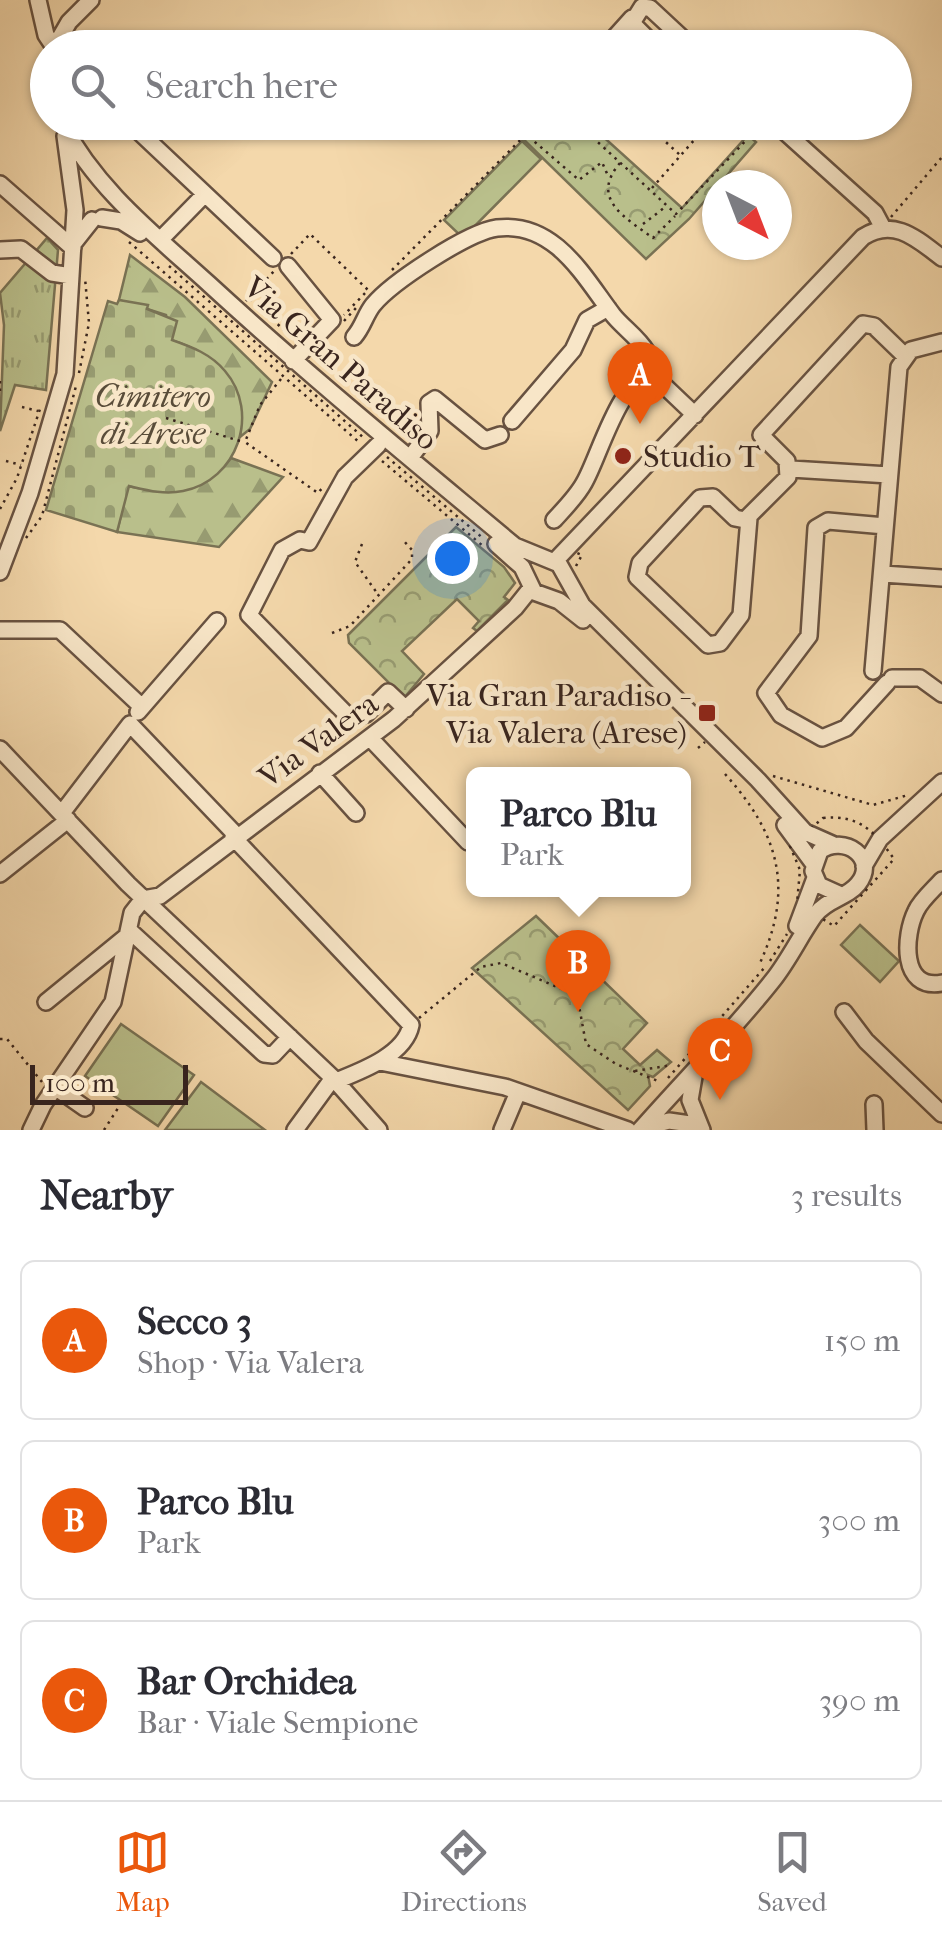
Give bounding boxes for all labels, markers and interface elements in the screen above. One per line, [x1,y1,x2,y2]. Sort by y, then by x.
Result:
search box [30,30,912,140]
icon: search [65,58,120,113]
text: Search here [145,63,338,108]
north arrow [702,170,792,260]
street label: Via Gran Paradiso [235,268,445,458]
pin: A [608,342,672,424]
park label: Cimitero di Arese [95,378,211,452]
place label: Studio T [643,438,761,475]
marker: Studio T [612,445,634,467]
your location [427,533,478,584]
place label: Via Gran Paradiso - Via Valera (Arese) [425,677,691,751]
street label: Via Valera [251,684,386,797]
marker: Via Gran Paradiso - Via Valera (Arese) [696,702,718,724]
popup [466,767,691,897]
text: Parco Blu [500,791,657,836]
text: Park [500,836,564,873]
pin: B [546,930,610,1012]
pin: C [688,1018,752,1100]
scale bar [30,1060,188,1104]
text: 100 m [45,1066,115,1099]
text: Nearby [40,1171,172,1220]
text: 3 results [791,1177,902,1214]
text: Secco 3 [137,1299,252,1344]
text: A [64,1322,85,1359]
text: 150 m [824,1322,900,1359]
text: Shop · Via Valera [137,1344,363,1381]
text: Parco Blu [137,1479,294,1524]
text: B [64,1502,85,1539]
text: 300 m [818,1502,900,1539]
text: Park [137,1524,201,1561]
text: Bar Orchidea [137,1659,356,1704]
text: C [64,1682,85,1719]
text: 390 m [819,1682,900,1719]
text: Bar · Viale Sempione [137,1704,418,1741]
tab: Map [115,1825,170,1918]
tab: Directions [401,1825,527,1918]
tab: Saved [757,1825,827,1918]

